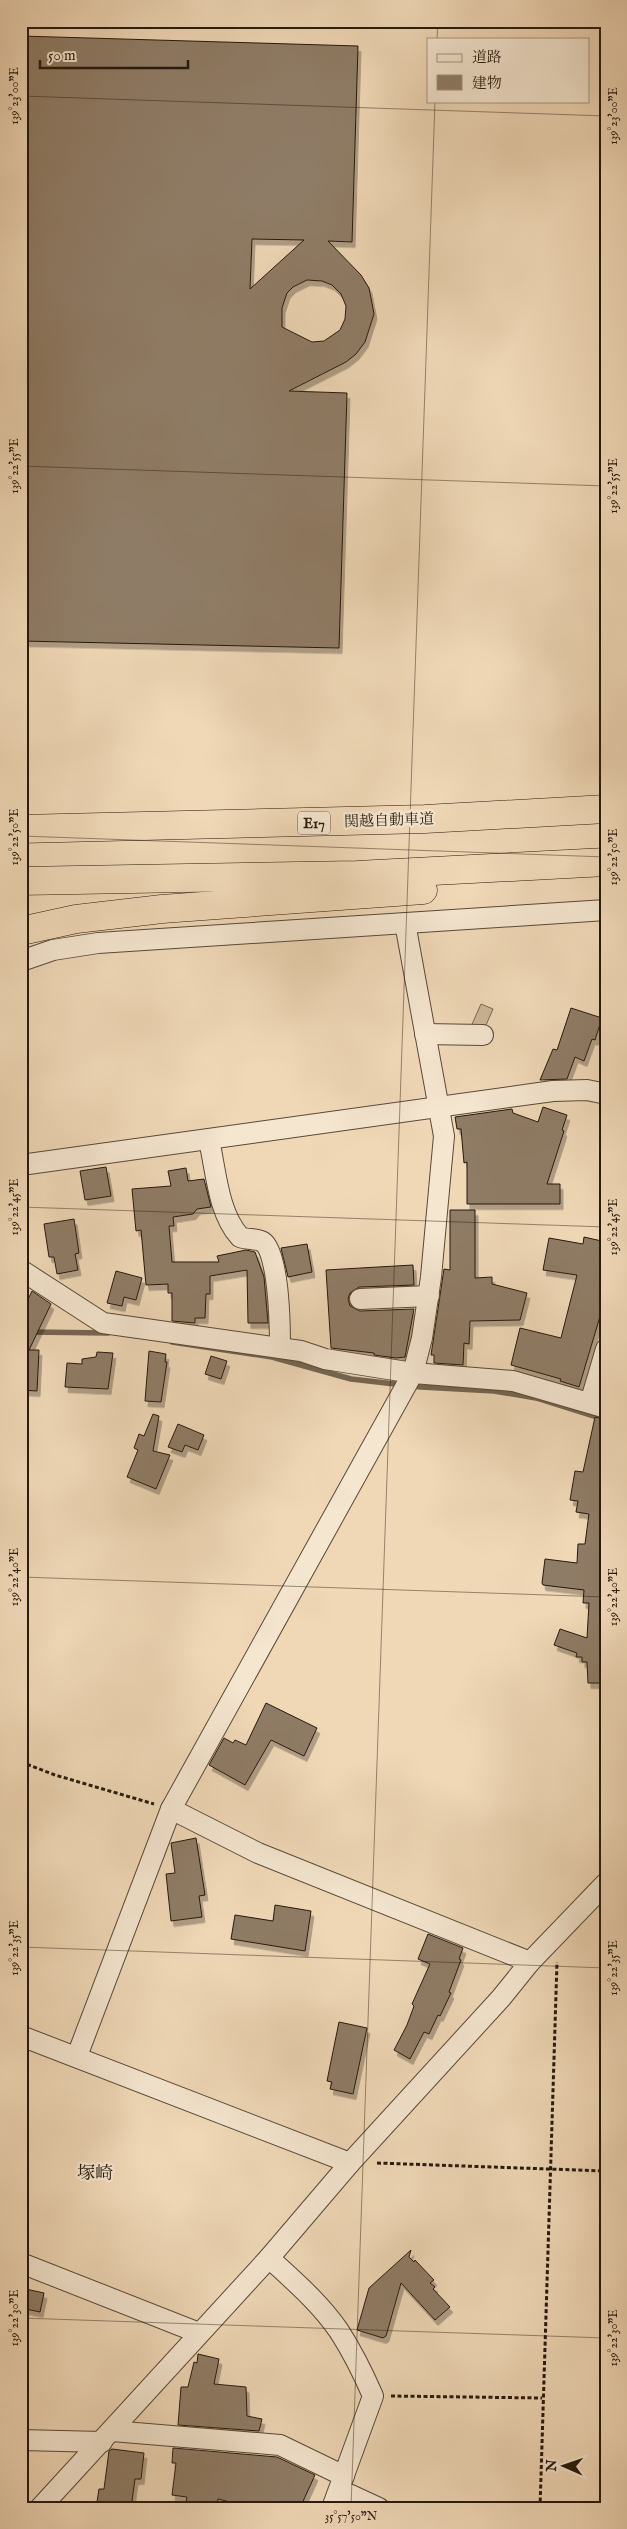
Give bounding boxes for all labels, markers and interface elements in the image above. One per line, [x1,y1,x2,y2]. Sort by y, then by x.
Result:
scale bar [40,38,188,70]
legend [427,38,590,102]
text: 50 m [48,46,76,65]
text: 道路 [472,48,502,67]
text: 139°23'00"E [7,67,22,125]
text: 建物 [472,74,502,93]
text: 139°23'00"E [606,87,621,145]
text: 139°22'55"E [7,438,22,494]
text: 139°22'55"E [606,458,621,514]
text: 139°22'50"E [7,808,22,866]
street label: 関越自動車道 [344,809,434,832]
road number: E17 [298,811,330,834]
text: 139°22'50"E [606,828,621,886]
text: 139°22'45"E [7,1178,22,1236]
text: 139°22'45"E [606,1198,621,1256]
text: 139°22'40"E [7,1548,22,1606]
text: 139°22'40"E [606,1568,621,1626]
text: 139°22'35"E [7,1920,22,1976]
text: 139°22'35"E [606,1940,621,1996]
district label: 塚崎 [77,2163,113,2186]
text: 139°22'30"E [7,2289,22,2347]
text: 139°22'30"E [606,2309,621,2367]
north arrow [540,2442,590,2492]
text: N [543,2459,561,2473]
text: 35°57'50"N [325,2509,378,2524]

